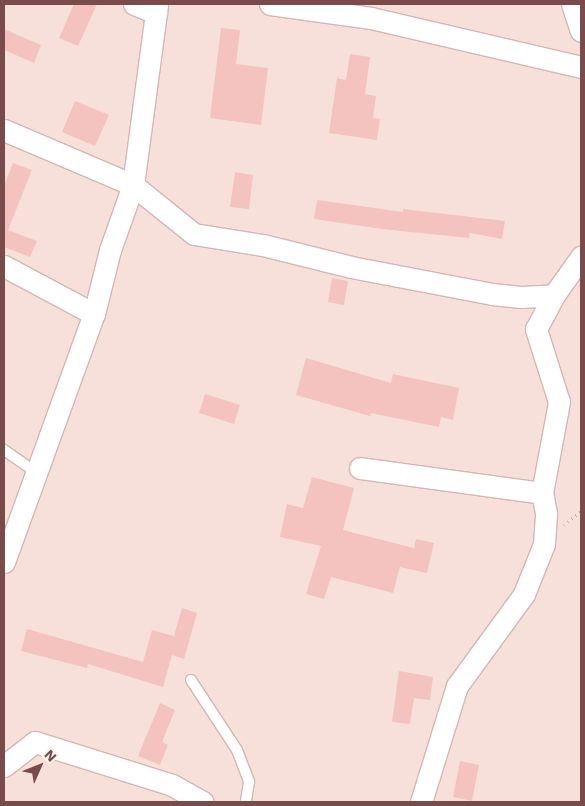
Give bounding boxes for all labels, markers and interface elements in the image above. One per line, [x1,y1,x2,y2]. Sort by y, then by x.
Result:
north arrow [15,741,65,791]
text: N [41,746,60,765]

